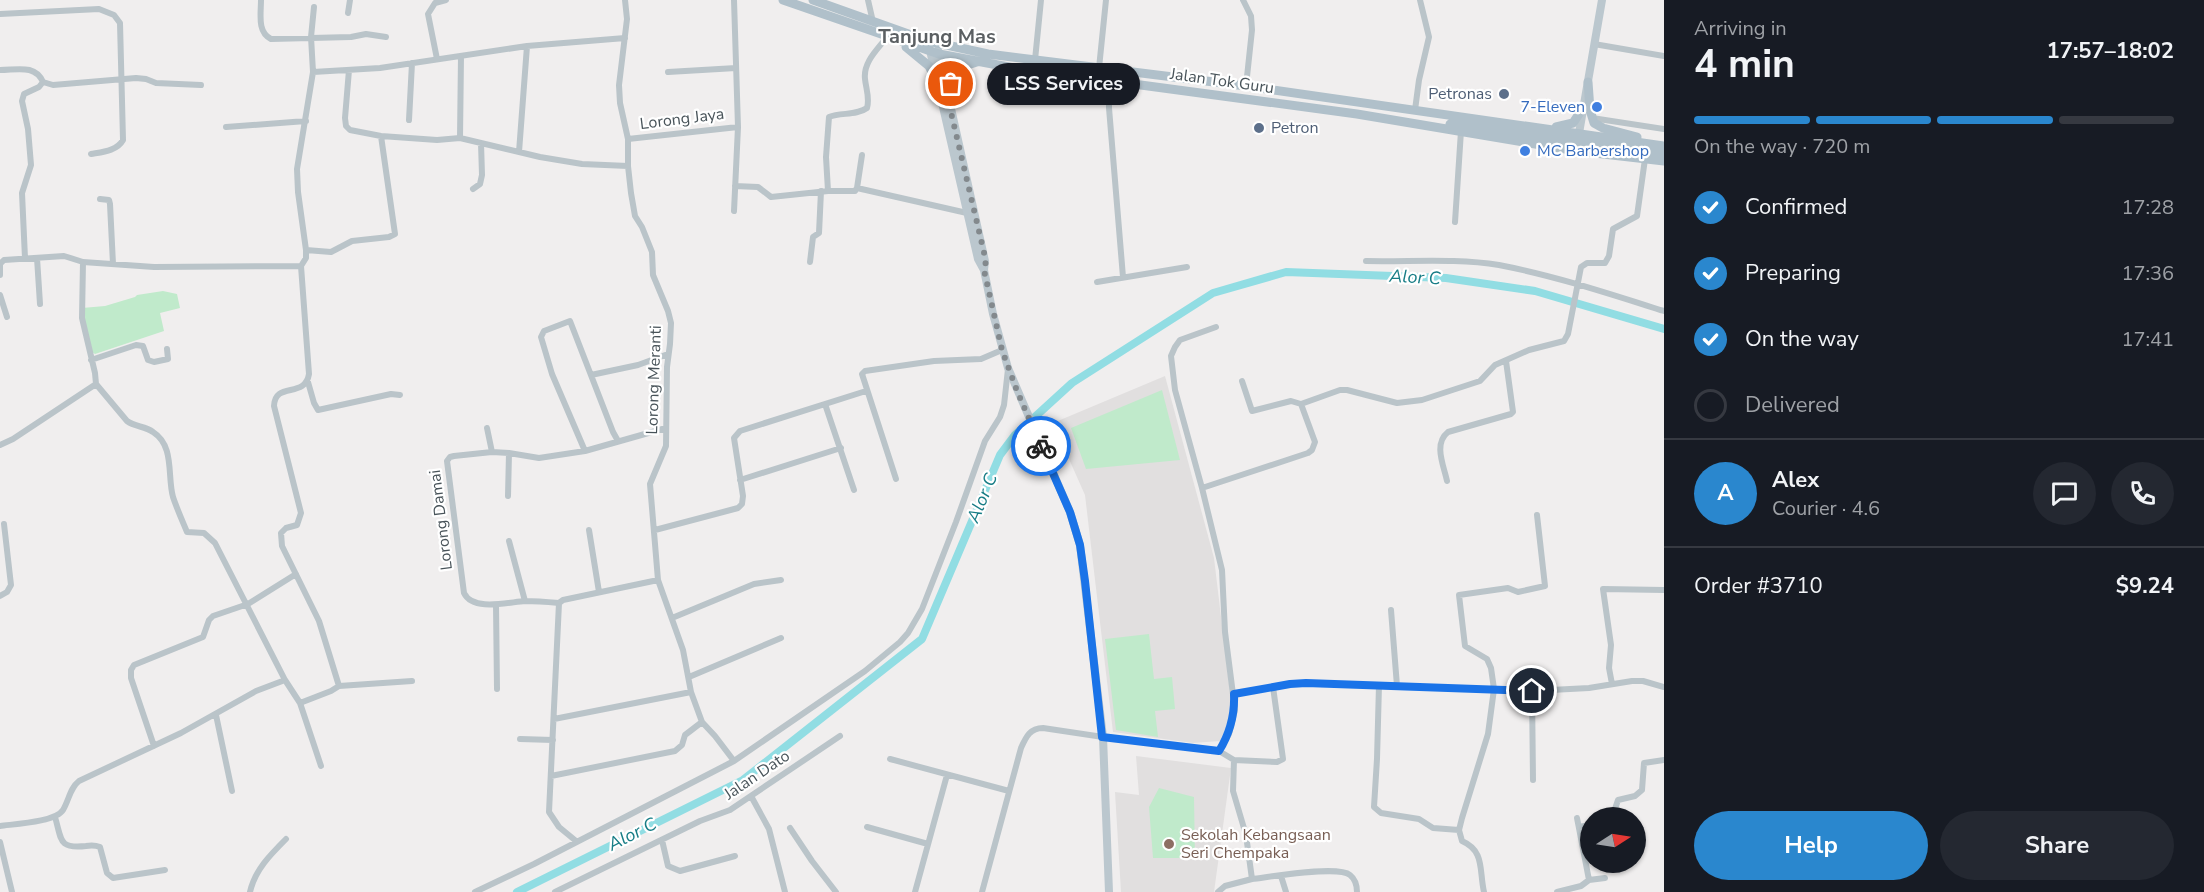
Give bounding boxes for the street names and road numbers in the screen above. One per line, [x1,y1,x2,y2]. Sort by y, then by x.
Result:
street label: Jalan Tok Guru [1168,63,1275,99]
street label: Lorong Jaya [639,103,725,135]
street label: Lorong Meranti [641,325,667,435]
street label: Lorong Damai [424,469,458,571]
street label: Jalan Dato [719,745,794,806]

